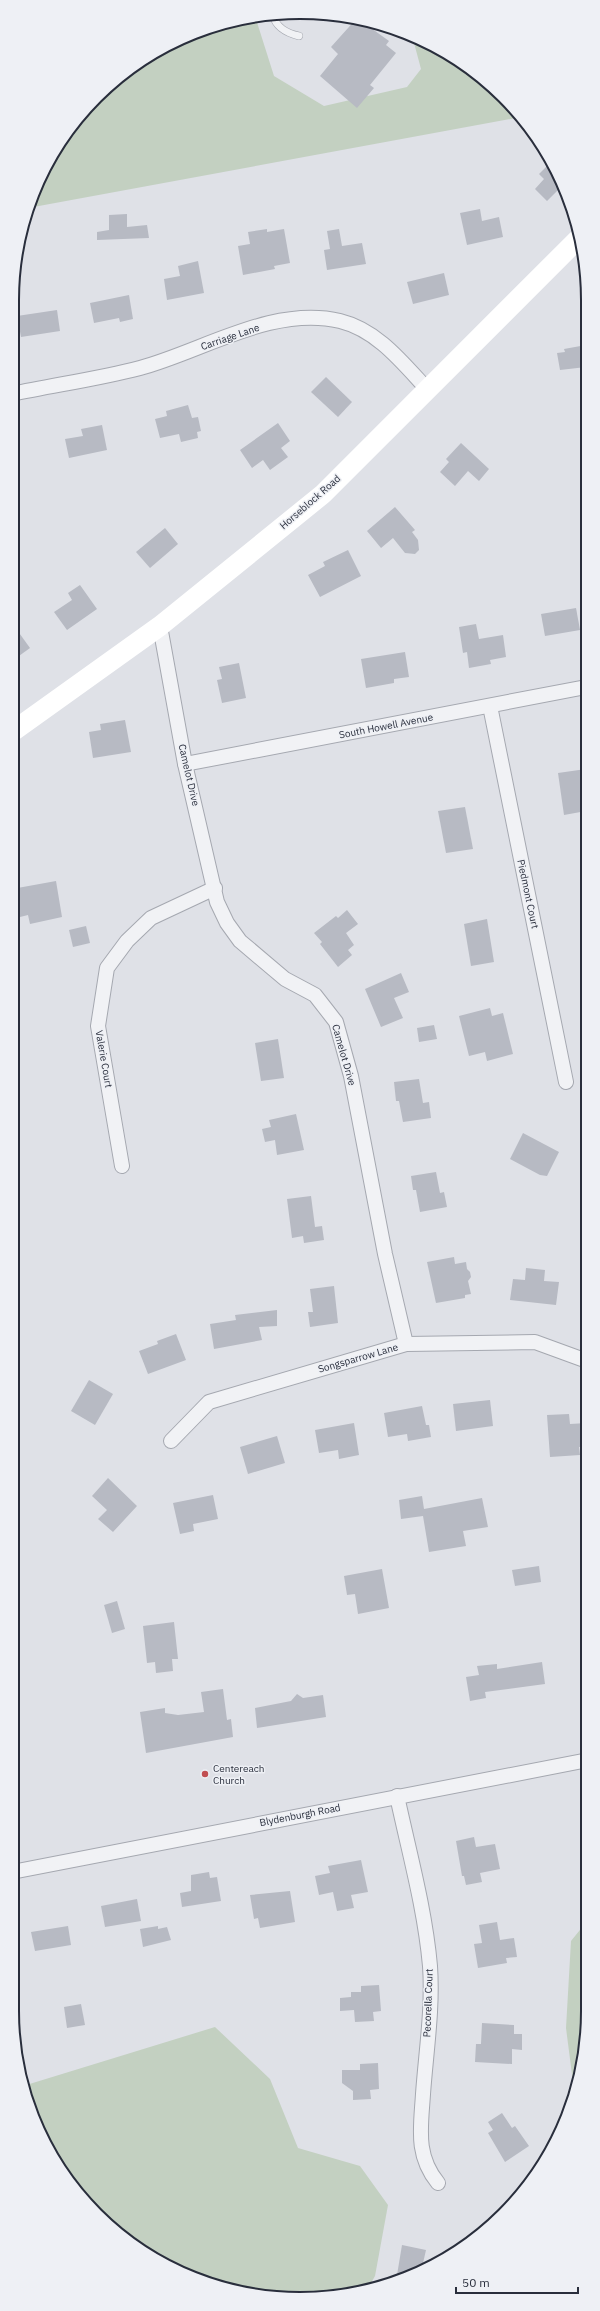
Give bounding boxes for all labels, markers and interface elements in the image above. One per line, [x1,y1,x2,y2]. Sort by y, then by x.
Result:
street label: Carriage Lane [199,321,262,353]
street label: Horseblock Road [277,472,343,532]
street label: South Howell Avenue [338,710,435,741]
street label: Camelot Drive [176,743,203,808]
street label: Piedmont Court [514,858,542,930]
street label: Camelot Drive [329,1023,359,1088]
street label: Valerie Court [93,1029,116,1089]
street label: Songsparrow Lane [316,1340,400,1376]
place label: Centereach Church [213,1762,265,1787]
marker: Centereach Church [200,1769,210,1779]
street label: Blydenburgh Road [258,1801,342,1829]
street label: Pecorella Court [420,1968,436,2038]
scale bar [456,2269,578,2295]
text: 50 m [462,2275,490,2290]

